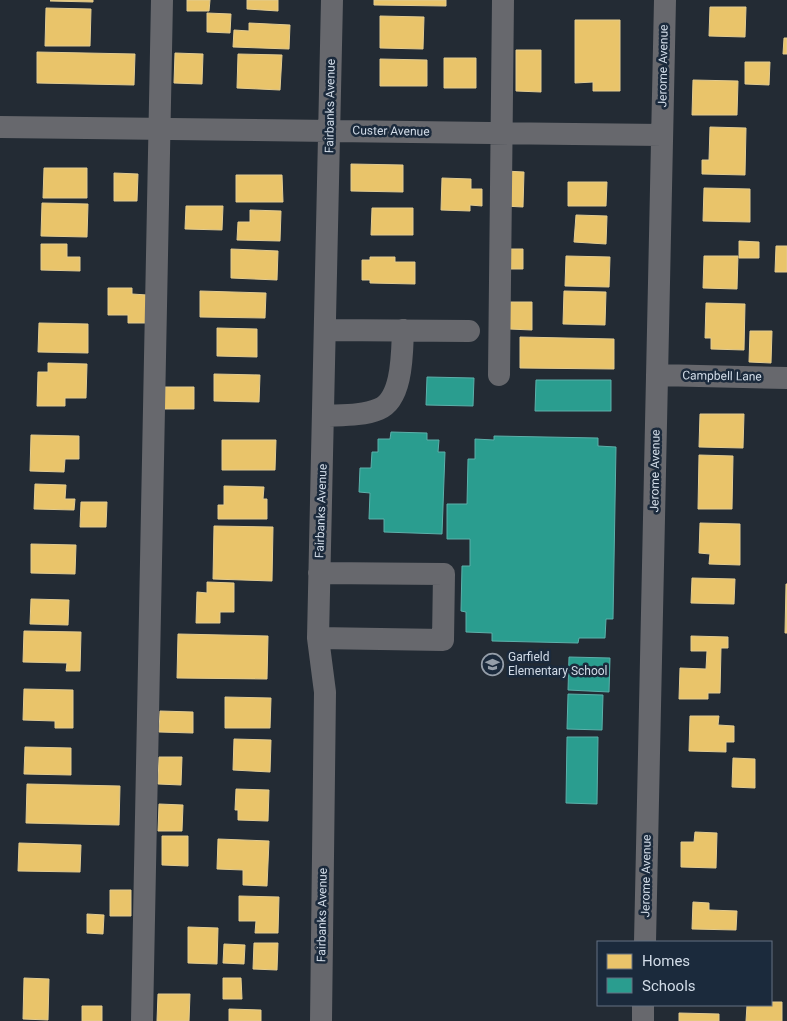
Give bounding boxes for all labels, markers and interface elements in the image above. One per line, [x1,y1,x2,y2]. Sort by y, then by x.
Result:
street label: Jerome Avenue [655,24,671,108]
street label: Fairbanks Avenue [322,59,338,153]
street label: Custer Avenue [352,123,430,139]
street label: Campbell Lane [682,368,762,384]
street label: Jerome Avenue [647,429,663,513]
street label: Fairbanks Avenue [312,464,330,558]
place label: Garfield Elementary School [508,650,608,678]
school or university icon: Garfield Elementary School [480,652,504,676]
street label: Jerome Avenue [638,834,654,918]
street label: Fairbanks Avenue [314,868,330,962]
legend [597,941,772,1006]
text: Homes [642,952,690,970]
text: Schools [642,977,696,995]

